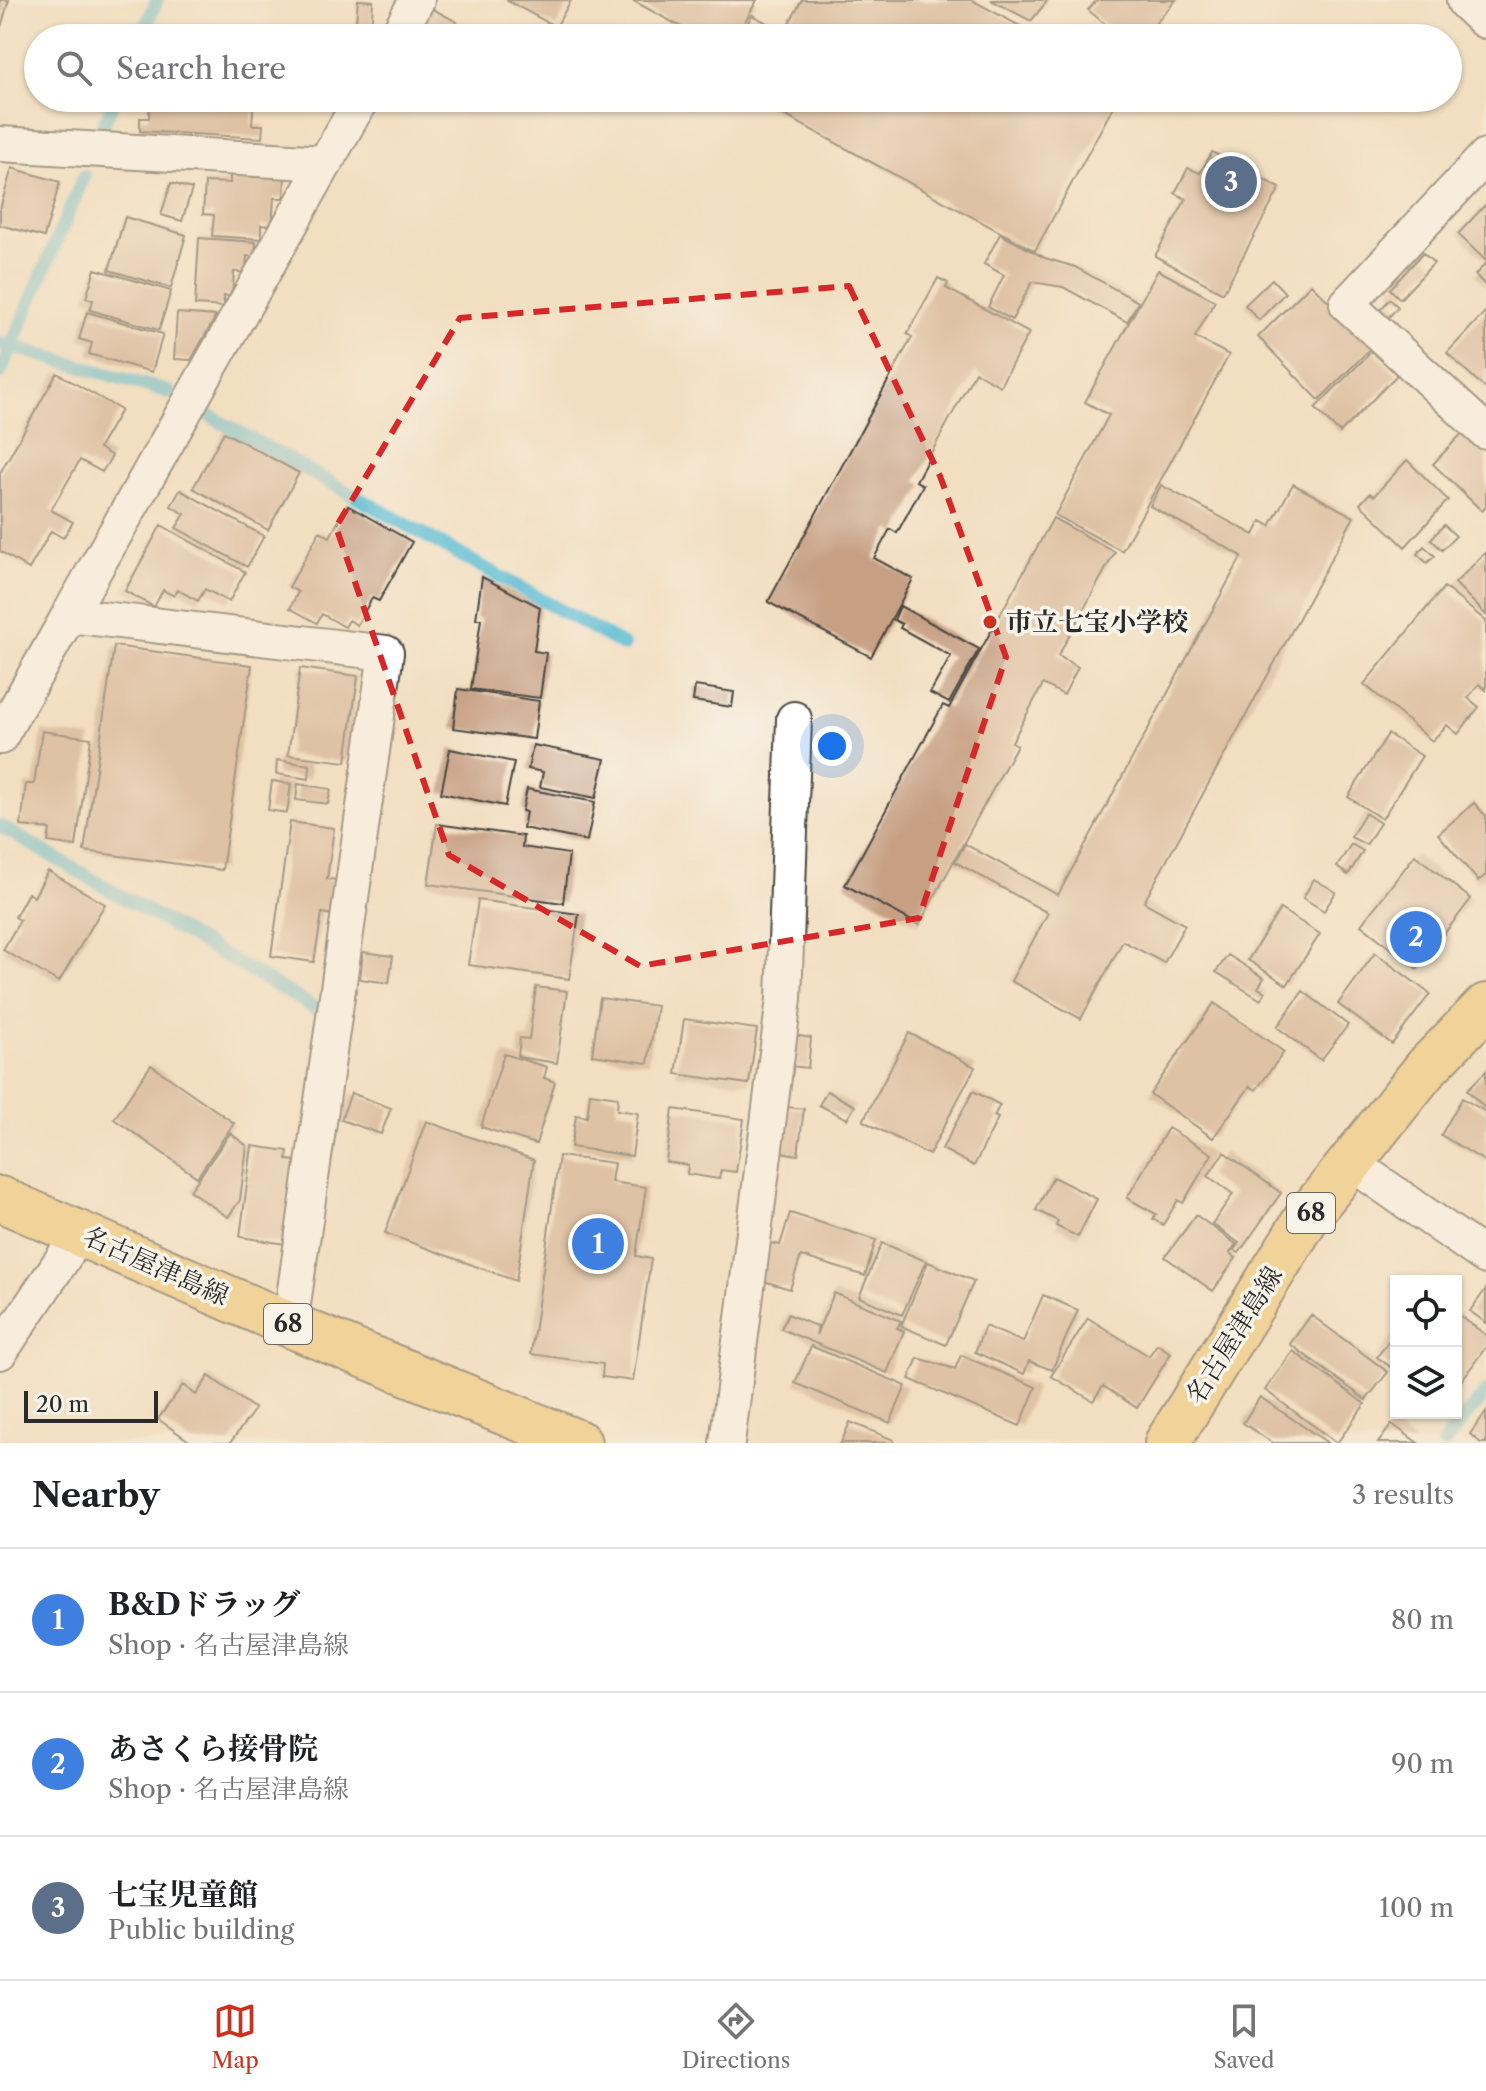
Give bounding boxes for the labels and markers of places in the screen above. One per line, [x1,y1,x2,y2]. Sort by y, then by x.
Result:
pin: 3 [1205,152,1257,212]
place label: 市立七宝小学校 [1006,606,1188,638]
marker: 市立七宝小学校 [981,613,999,631]
pin: 2 [1390,907,1442,967]
pin: 1 [572,1214,624,1274]

